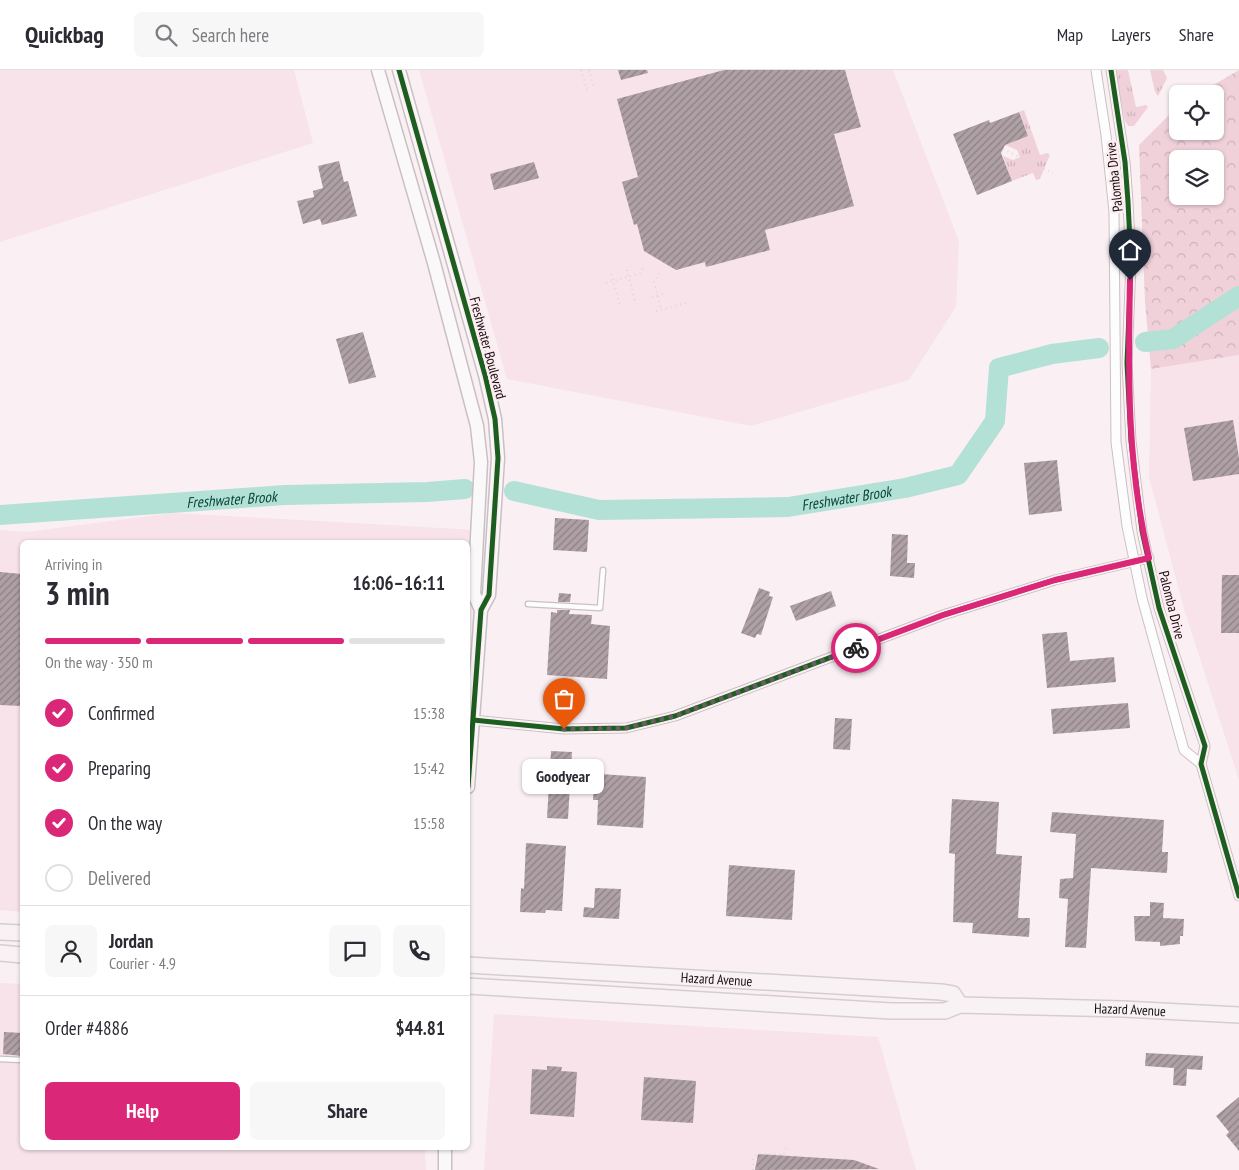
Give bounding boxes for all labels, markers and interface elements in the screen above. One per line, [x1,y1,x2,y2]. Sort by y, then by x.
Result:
search box [134,12,484,57]
text: Quickbag [25,19,104,50]
icon: search [152,21,180,49]
text: Search here [192,23,269,47]
text: Map [1057,23,1083,46]
text: Layers [1111,23,1151,46]
text: Share [1179,23,1214,46]
map controls [1169,85,1224,205]
button: locate [1169,85,1224,140]
street label: Palomba Drive [1101,141,1127,213]
button: layers [1169,150,1224,205]
pin [1109,229,1151,280]
icon: home [1116,236,1144,264]
street label: Freshwater Boulevard [466,295,510,401]
water label: Freshwater Brook [800,481,895,514]
water label: Freshwater Brook [186,486,279,511]
text: Arriving in [45,554,102,574]
street label: Palomba Drive [1155,569,1189,641]
text: 16:06–16:11 [352,571,445,595]
text: 3 min [45,572,110,614]
courier [831,623,881,673]
icon: bike [842,634,870,662]
text: On the way · 350 m [45,652,153,672]
pin [543,678,585,729]
icon: bag [550,685,578,713]
icon: check [45,699,73,727]
text: Confirmed [88,701,155,725]
text: 15:38 [413,703,445,723]
icon: check [45,754,73,782]
text: Preparing [88,756,151,780]
text: 15:42 [413,758,445,778]
callout: Goodyear [523,759,605,794]
text: Goodyear [536,766,590,786]
icon: check [45,809,73,837]
text: On the way [88,811,162,835]
text: 15:58 [413,813,445,833]
text: Delivered [88,866,151,890]
button: person [45,925,97,977]
button: chat [329,925,381,977]
button: phone [393,925,445,977]
text: Jordan [109,929,153,953]
text: Courier · 4.9 [109,953,176,973]
street label: Hazard Avenue [680,968,753,990]
street label: Hazard Avenue [1094,999,1167,1020]
text: Order #4886 [45,1016,129,1040]
text: $44.81 [396,1016,445,1040]
button: Help [45,1082,240,1140]
button: Share [250,1082,445,1140]

